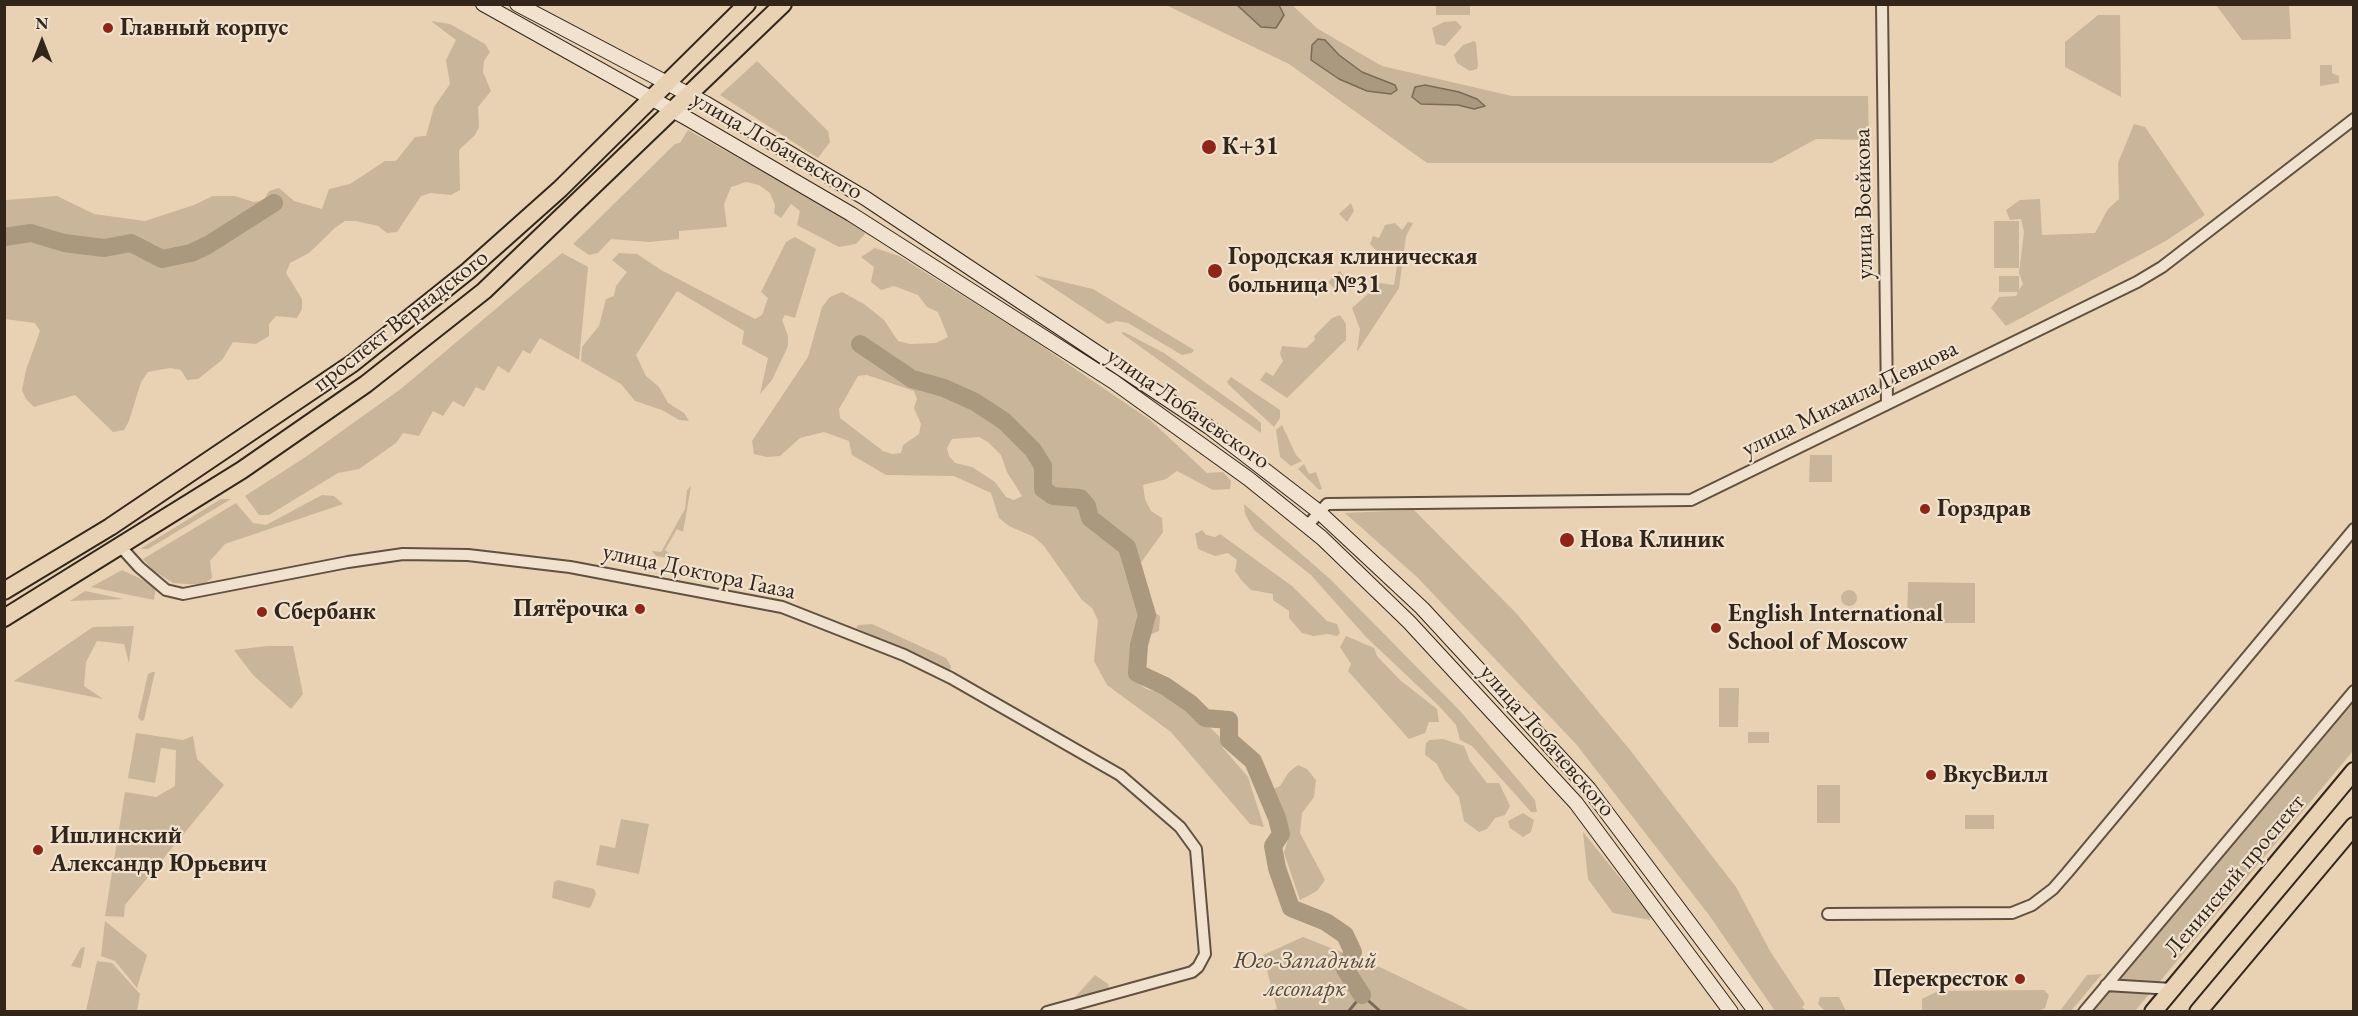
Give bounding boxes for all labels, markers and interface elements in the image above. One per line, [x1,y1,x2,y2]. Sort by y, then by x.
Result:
north arrow [12,12,72,72]
text: N [36,13,48,34]
place label: Главный корпус [120,14,288,42]
marker: Главный корпус [101,21,115,35]
street label: улица Лобачевского [686,85,868,207]
street label: улица Воейкова [1848,128,1880,280]
place label: К+31 [1222,133,1279,161]
marker: К+31 [1200,138,1218,156]
street label: проспект Вернадского [307,243,495,399]
place label: Городская клиническая больница №31 [1228,243,1477,299]
marker: Городская клиническая больница №31 [1206,262,1224,280]
street label: улица Михаила Певцова [1737,334,1963,464]
street label: улица Лобачевского [1101,342,1275,476]
place label: Горздрав [1937,495,2031,523]
marker: Горздрав [1918,502,1932,516]
place label: Нова Клиник [1580,526,1725,554]
marker: Нова Клиник [1558,531,1576,549]
street label: улица Доктора Гааза [600,537,798,607]
place label: Пятёрочка [513,595,628,623]
place label: Сбербанк [274,598,376,626]
place label: English International School of Moscow [1728,600,1943,656]
marker: Пятёрочка [633,602,647,616]
marker: Сбербанк [255,605,269,619]
marker: English International School of Moscow [1709,621,1723,635]
street label: улица Лобачевского [1473,659,1621,823]
place label: ВкусВилл [1943,761,2048,789]
marker: ВкусВилл [1924,768,1938,782]
street label: Ленинский проспект [2159,789,2311,963]
place label: Ишлинский Александр Юрьевич [50,822,267,878]
marker: Ишлинский Александр Юрьевич [31,843,45,857]
park label: Юго-Западный лесопарк [1233,947,1377,1003]
place label: Перекресток [1873,965,2008,993]
marker: Перекресток [2013,972,2027,986]

